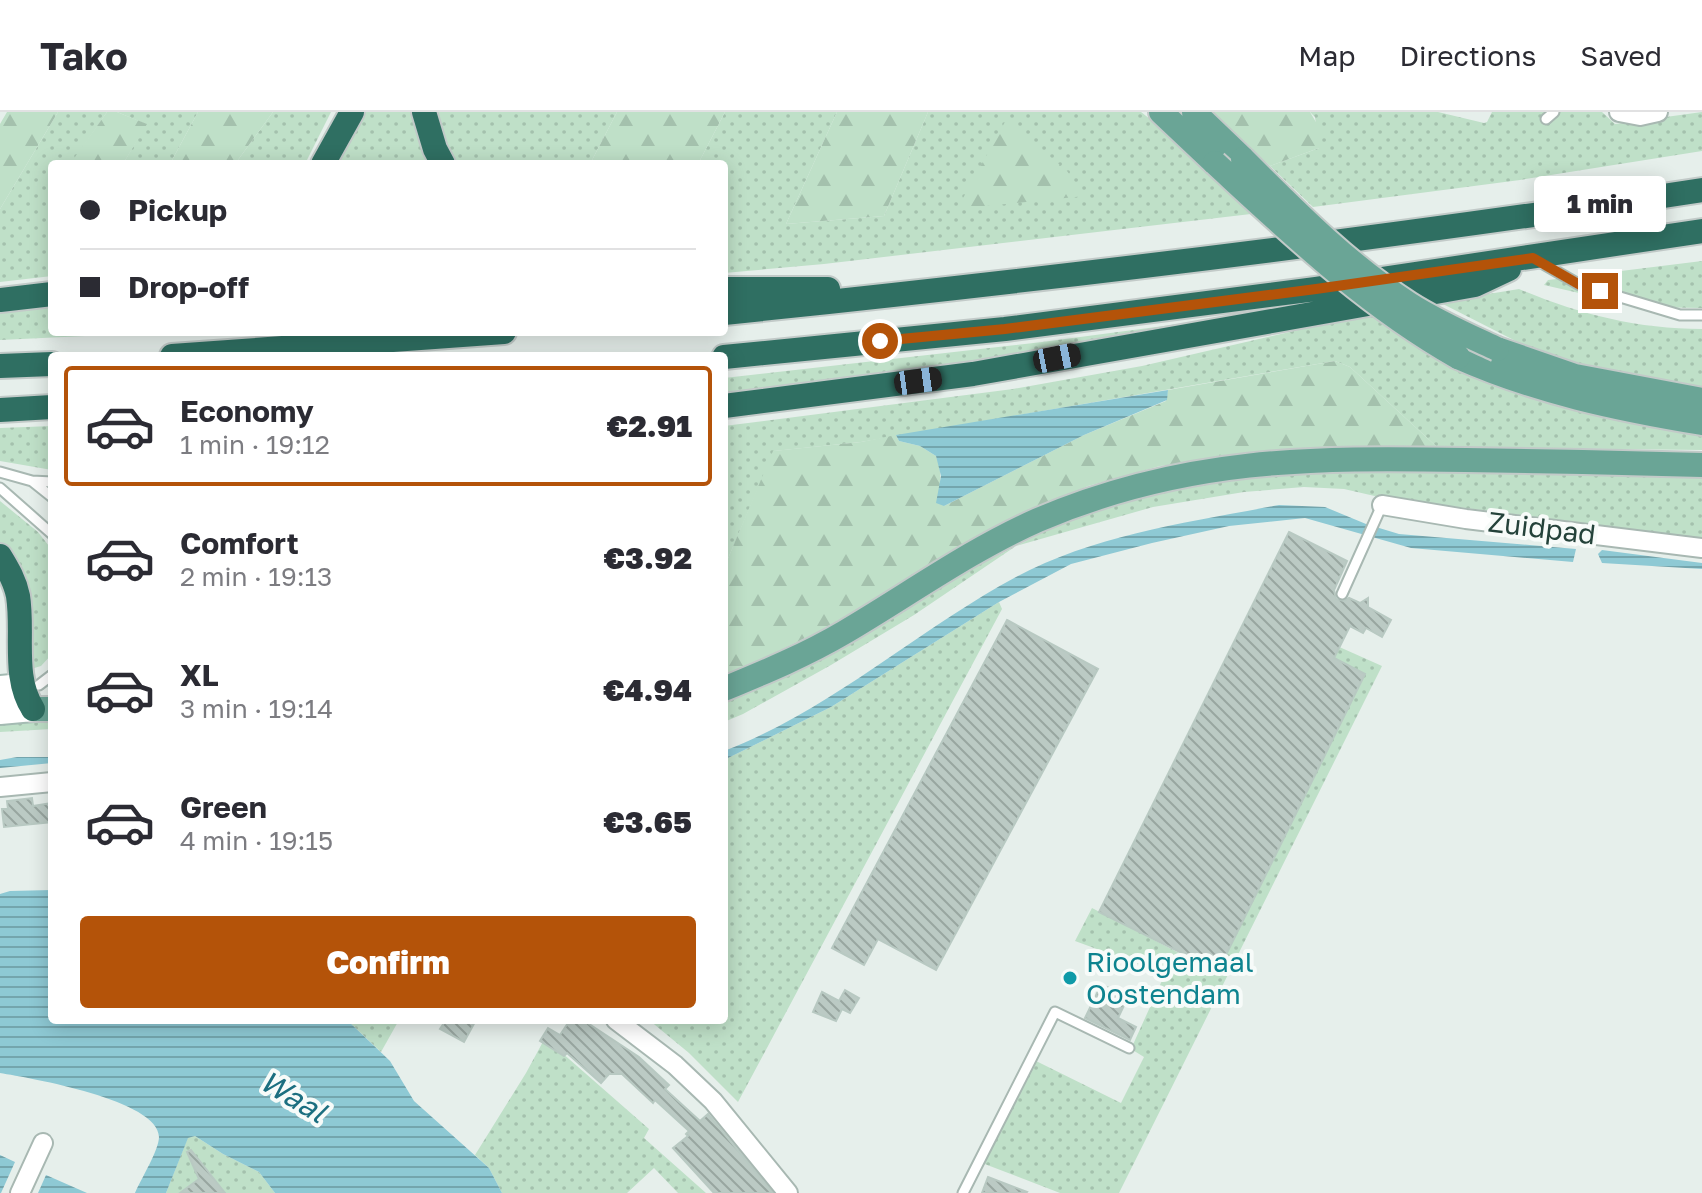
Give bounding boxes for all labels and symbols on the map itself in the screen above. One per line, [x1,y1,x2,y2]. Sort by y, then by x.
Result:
callout: 1 min [1534,175,1666,231]
route end [1582,273,1618,309]
route start [862,323,898,359]
car [1031,342,1083,374]
car [893,366,943,396]
street label: Zuidpad [1486,505,1598,550]
place label: Rioolgemaal Oostendam [1086,945,1254,1010]
marker: Rioolgemaal Oostendam [1061,969,1079,987]
water label: Waal [254,1062,334,1131]

